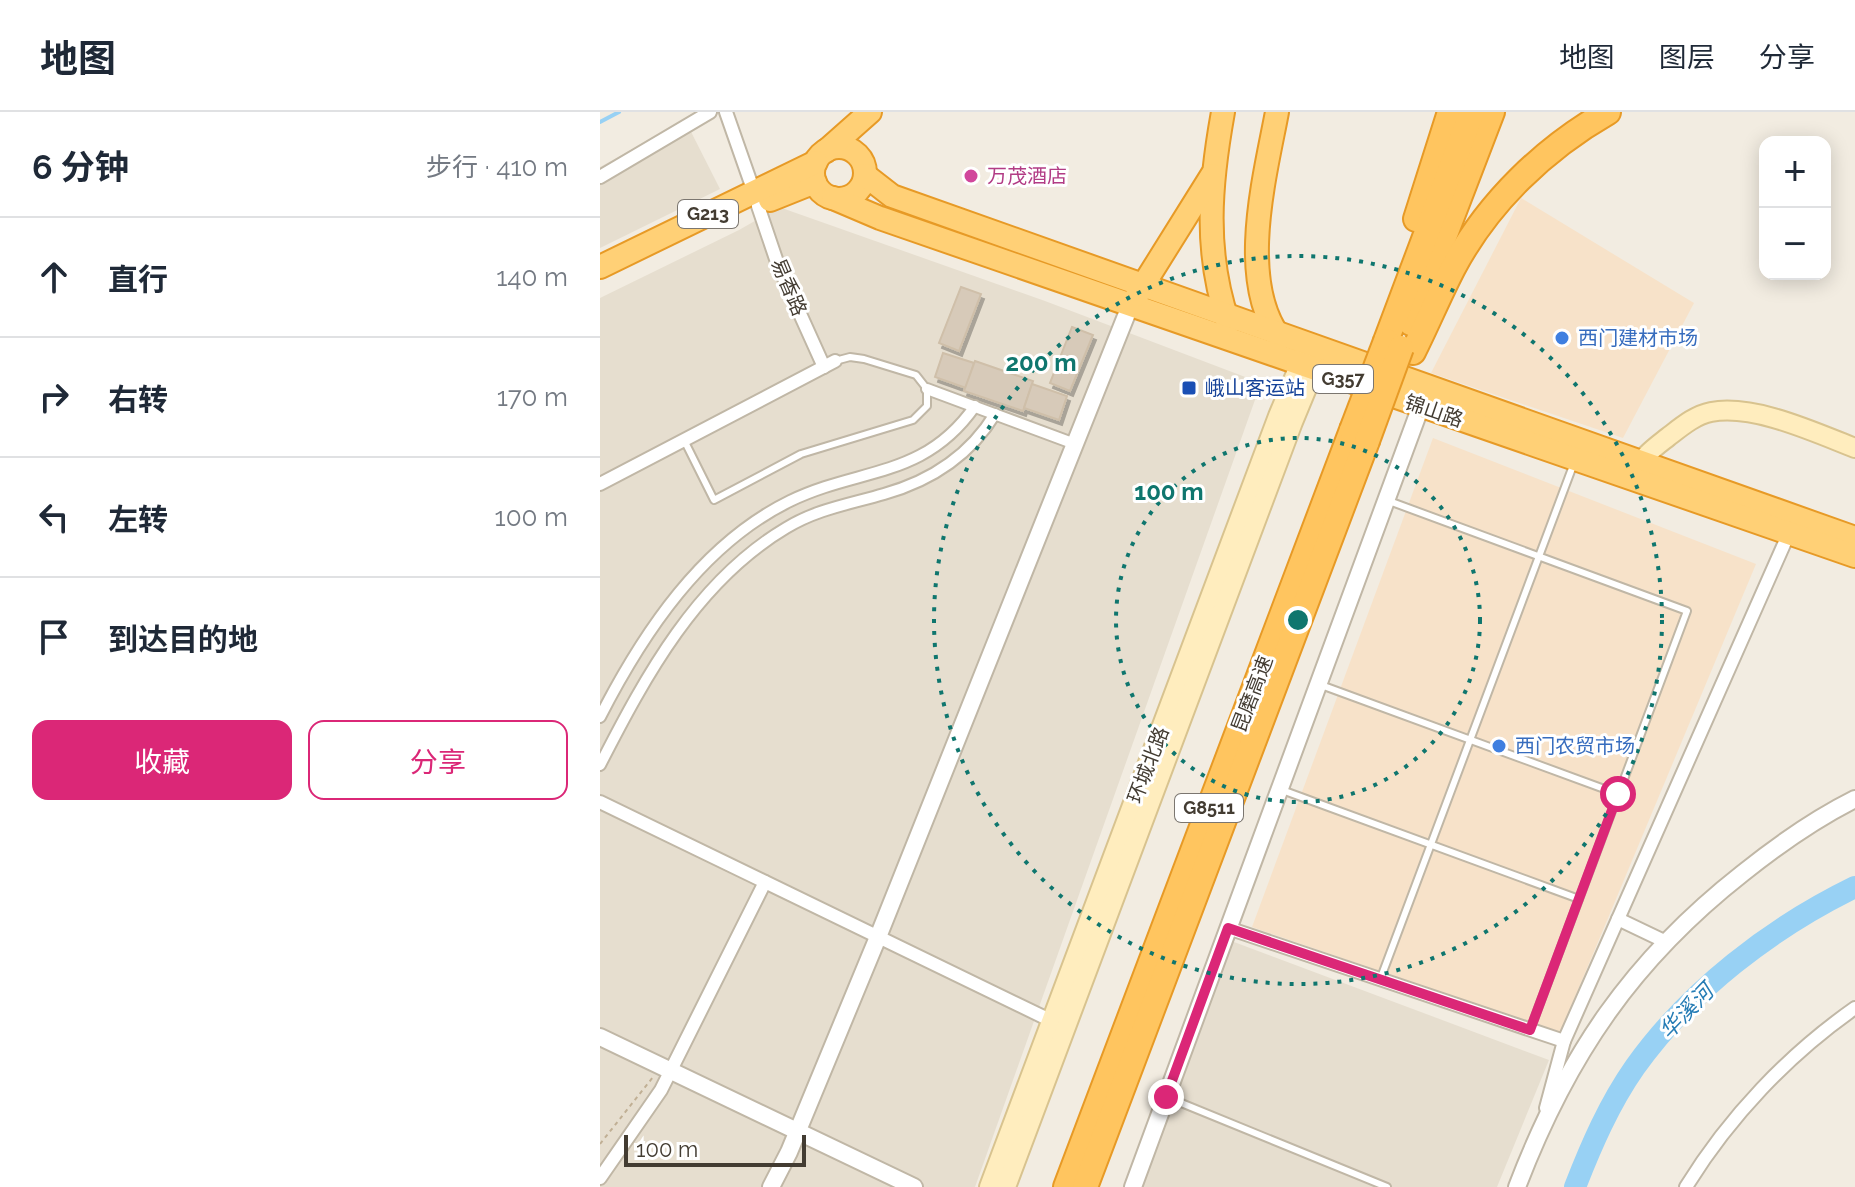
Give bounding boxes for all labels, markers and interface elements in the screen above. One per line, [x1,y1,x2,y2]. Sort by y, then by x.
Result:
text: 地图 [40,36,116,81]
text: 地图 [1559,41,1615,74]
text: 图层 [1659,41,1715,74]
text: 分享 [1759,41,1815,74]
map controls [1759,136,1831,280]
button: + [1759,136,1831,208]
text: 6 分钟 [32,147,129,187]
text: 步行 · 410 m [426,152,568,182]
place label: 万茂酒店 [987,164,1067,188]
marker: 万茂酒店 [962,167,980,185]
road number: G213 [678,200,738,228]
button: − [1759,208,1831,280]
icon: ahead [32,255,76,299]
street label: 易香路 [766,255,812,319]
text: 直行 [108,262,168,297]
text: 140 m [496,262,568,292]
place label: 西门建材市场 [1578,326,1698,350]
marker: 西门建材市场 [1553,329,1571,347]
text: 200 m [1005,348,1077,377]
road number: G357 [1313,365,1373,393]
icon: right [32,375,76,419]
place label: 峨山客运站 [1205,376,1305,400]
marker: 峨山客运站 [1180,379,1198,397]
text: 右转 [108,382,168,417]
text: 170 m [497,382,568,412]
street label: 锦山路 [1402,390,1466,432]
text: 100 m [1134,477,1204,506]
icon: left [32,495,76,539]
text: 左转 [108,502,168,537]
text: 100 m [495,502,568,532]
centre of rings [1284,606,1312,634]
icon: arrive [32,615,76,659]
text: 到达目的地 [108,622,258,657]
street label: 昆磨高速 [1226,652,1278,736]
button: 收藏 [32,720,292,800]
button: 分享 [308,720,568,800]
street label: 环城北路 [1122,723,1174,807]
place label: 西门农贸市场 [1515,734,1635,758]
marker: 西门农贸市场 [1490,737,1508,755]
route start [1600,776,1636,812]
road number: G8511 [1175,794,1243,822]
water label: 华溪河 [1654,975,1721,1044]
route end [1148,1079,1184,1115]
scale bar [624,1131,806,1167]
text: 100 m [636,1136,698,1162]

